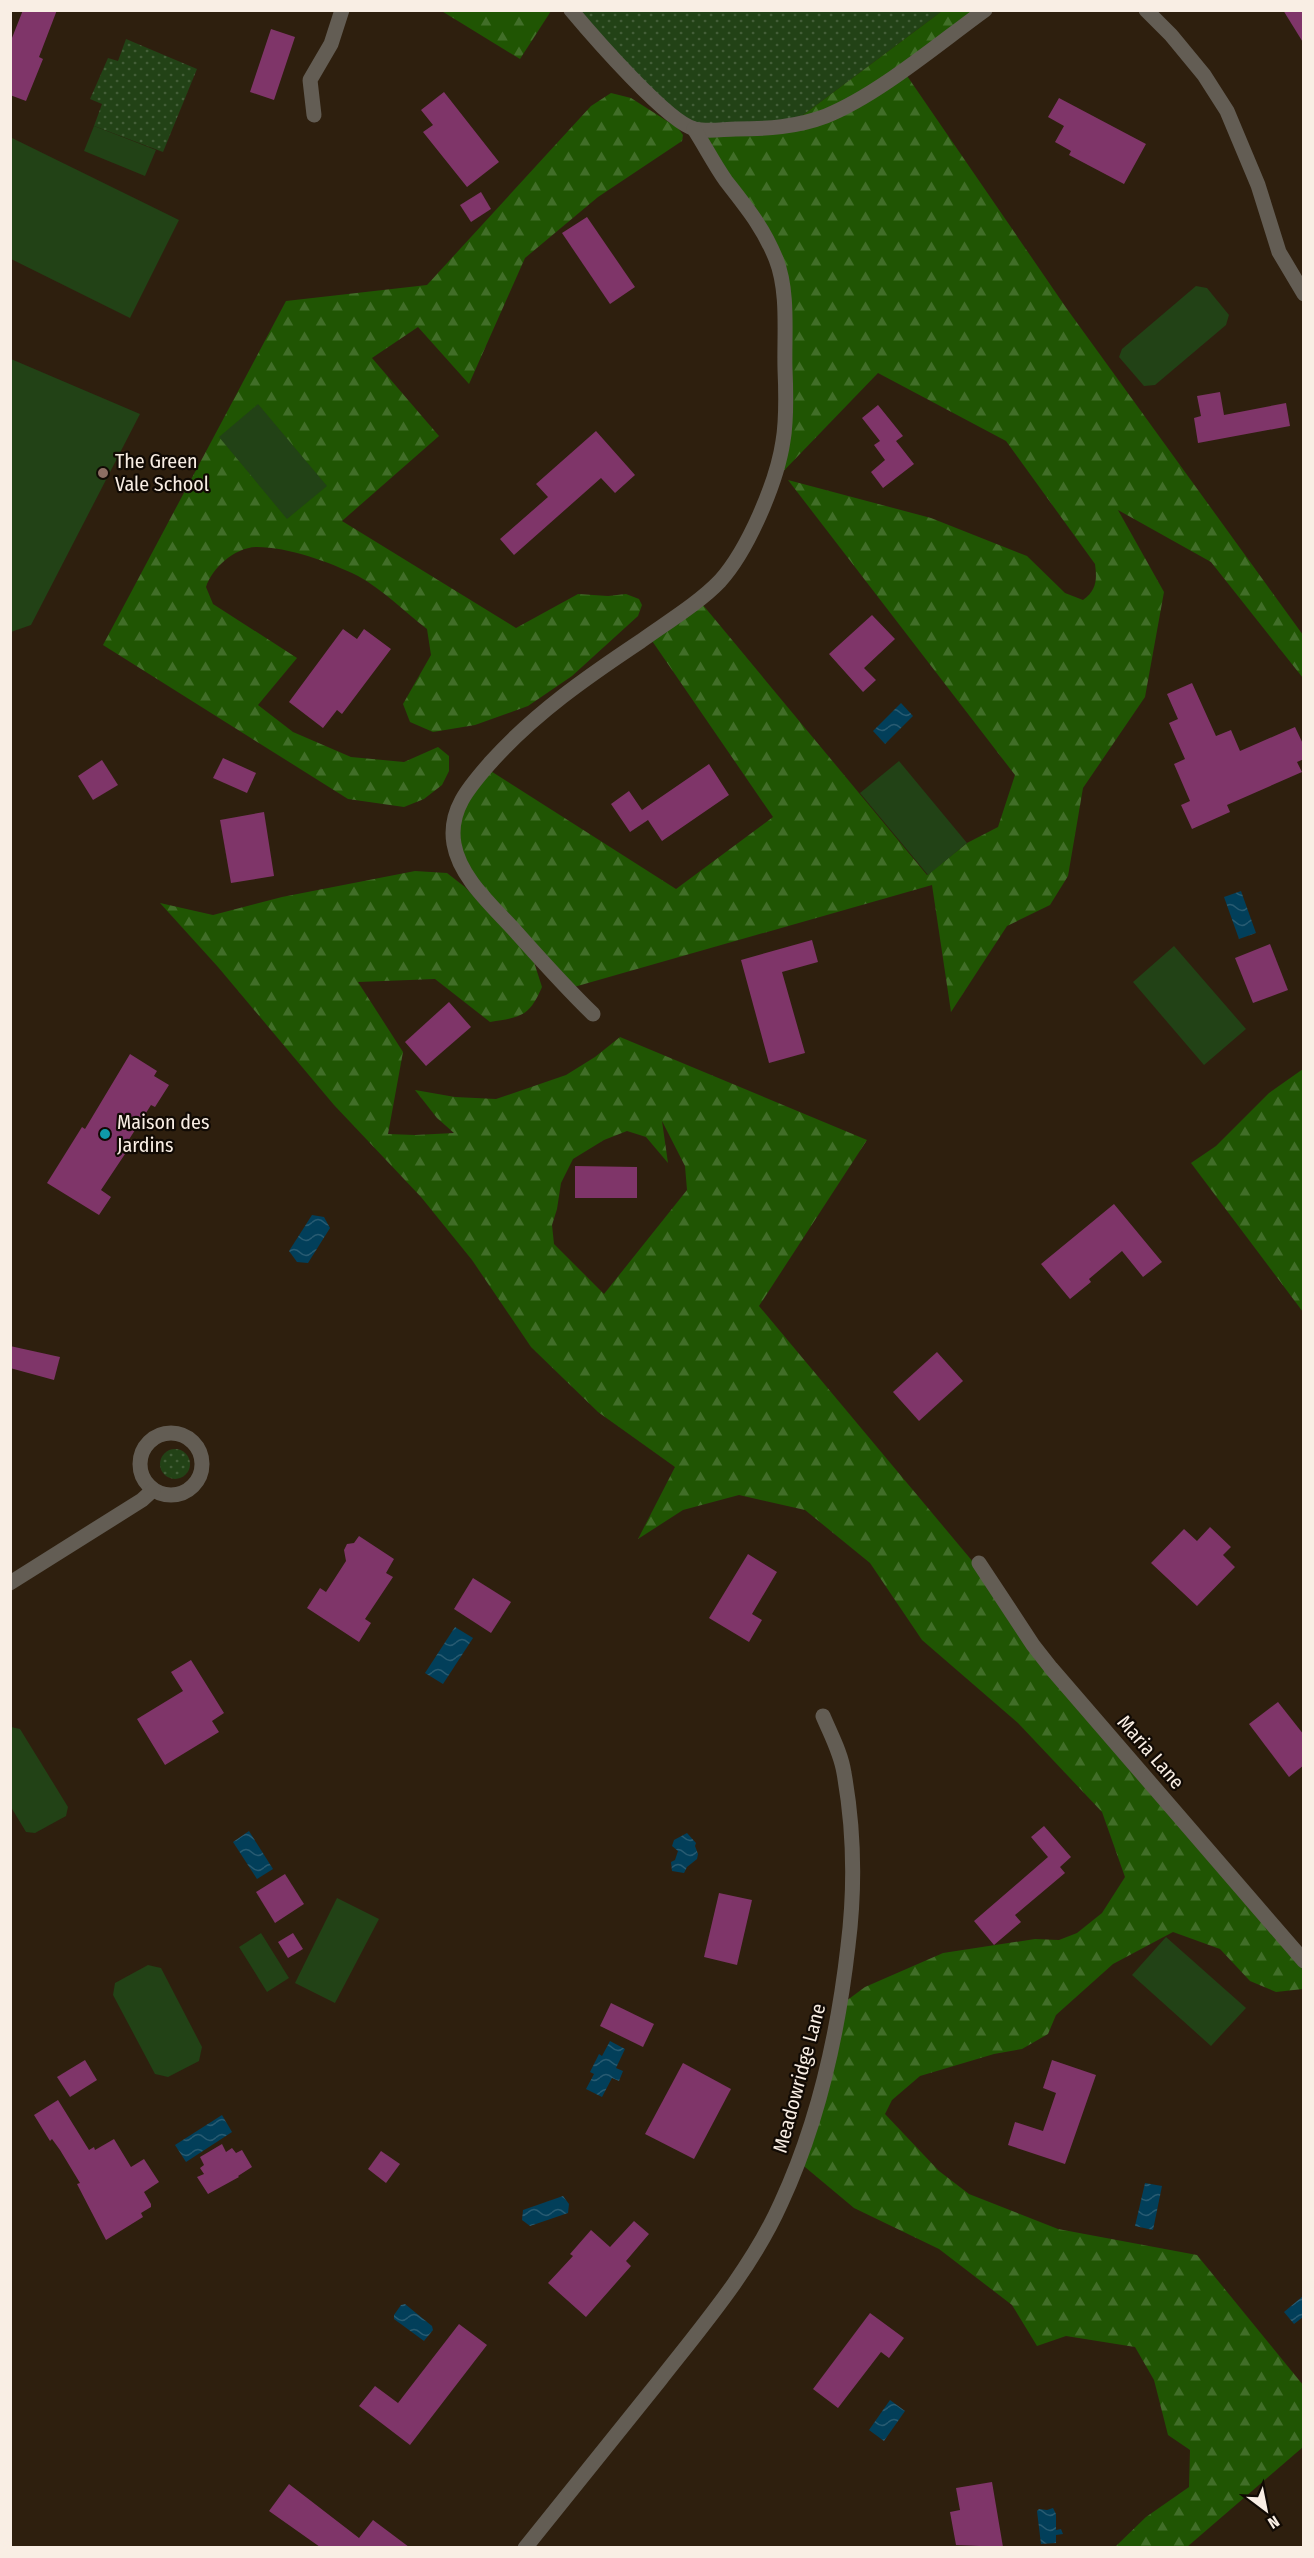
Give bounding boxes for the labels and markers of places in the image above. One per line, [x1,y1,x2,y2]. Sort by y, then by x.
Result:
place label: The Green Vale School [115,449,209,496]
marker: The Green Vale School [96,466,110,480]
place label: Maison des Jardins [117,1110,210,1157]
marker: Maison des Jardins [98,1127,112,1141]

